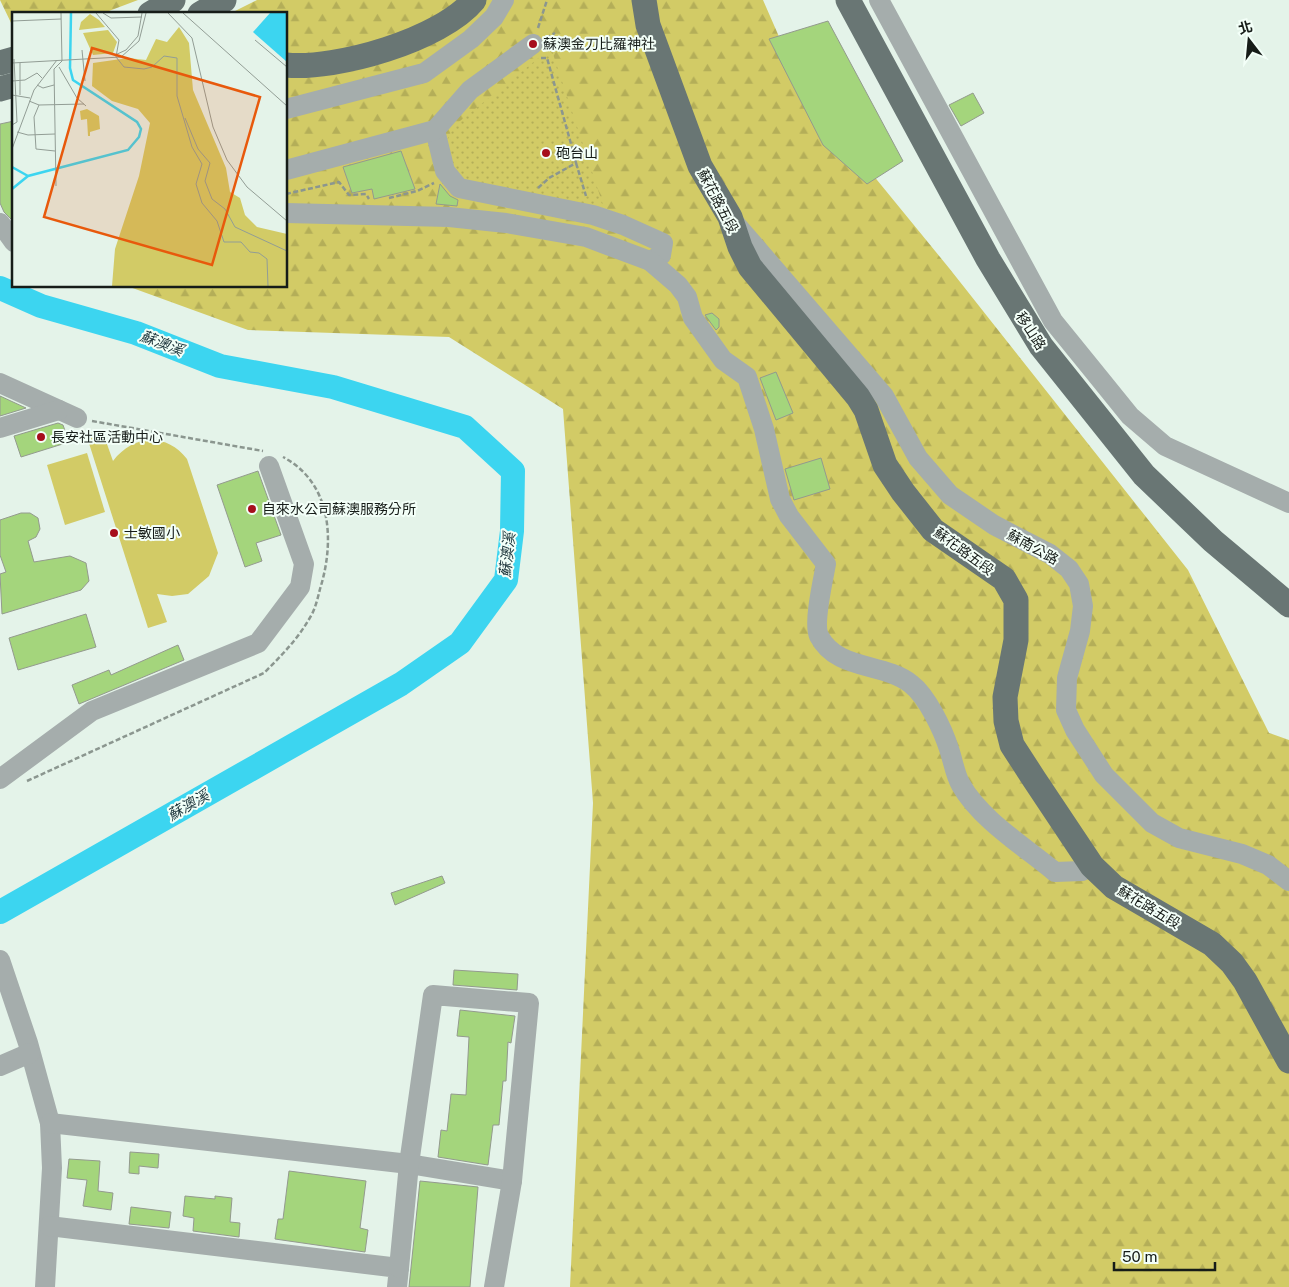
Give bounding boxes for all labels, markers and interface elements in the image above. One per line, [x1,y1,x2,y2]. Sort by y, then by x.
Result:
inset map [12,12,288,288]
north arrow [1224,15,1274,65]
text: 北 [1236,18,1254,37]
place label: 蘇澳金刀比羅神社 [543,36,655,52]
marker: 蘇澳金刀比羅神社 [527,38,539,50]
place label: 砲台山 [556,145,598,161]
marker: 砲台山 [540,147,552,159]
street label: 蘇花路五段 [695,166,741,236]
street label: 移山路 [1013,309,1049,353]
water label: 蘇澳溪 [138,327,188,360]
place label: 長安社區活動中心 [51,429,163,445]
marker: 長安社區活動中心 [35,431,47,443]
place label: 自來水公司蘇澳服務分所 [262,501,416,517]
marker: 自來水公司蘇澳服務分所 [246,503,258,515]
street label: 蘇花路五段 [931,524,997,578]
place label: 士敏國小 [124,525,180,541]
street label: 蘇南公路 [1005,526,1061,568]
marker: 士敏國小 [108,527,120,539]
water label: 蘇澳溪 [496,530,518,578]
water label: 蘇澳溪 [164,785,213,824]
street label: 蘇花路五段 [1115,882,1183,932]
scale bar [1114,1240,1215,1272]
text: 50 m [1122,1248,1157,1265]

